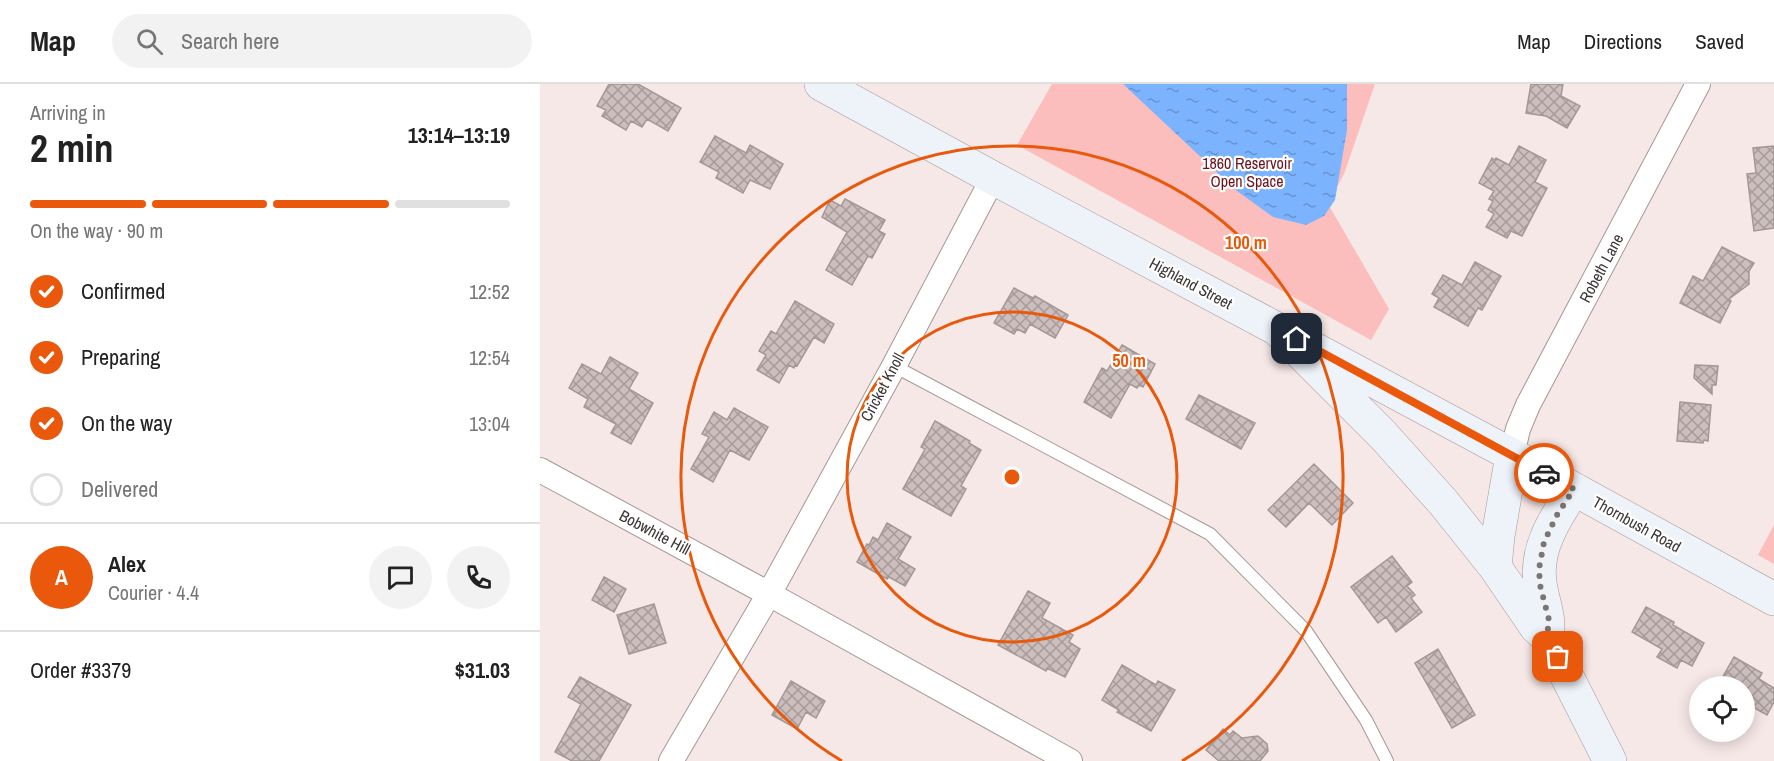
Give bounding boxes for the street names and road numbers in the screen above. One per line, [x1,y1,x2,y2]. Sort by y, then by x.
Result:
street label: Robeth Lane [1574,230,1628,306]
street label: Highland Street [1146,252,1237,314]
street label: Cricket Knoll [855,349,909,425]
street label: Thornbush Road [1589,491,1685,557]
street label: Bobwhite Hill [616,504,694,560]

